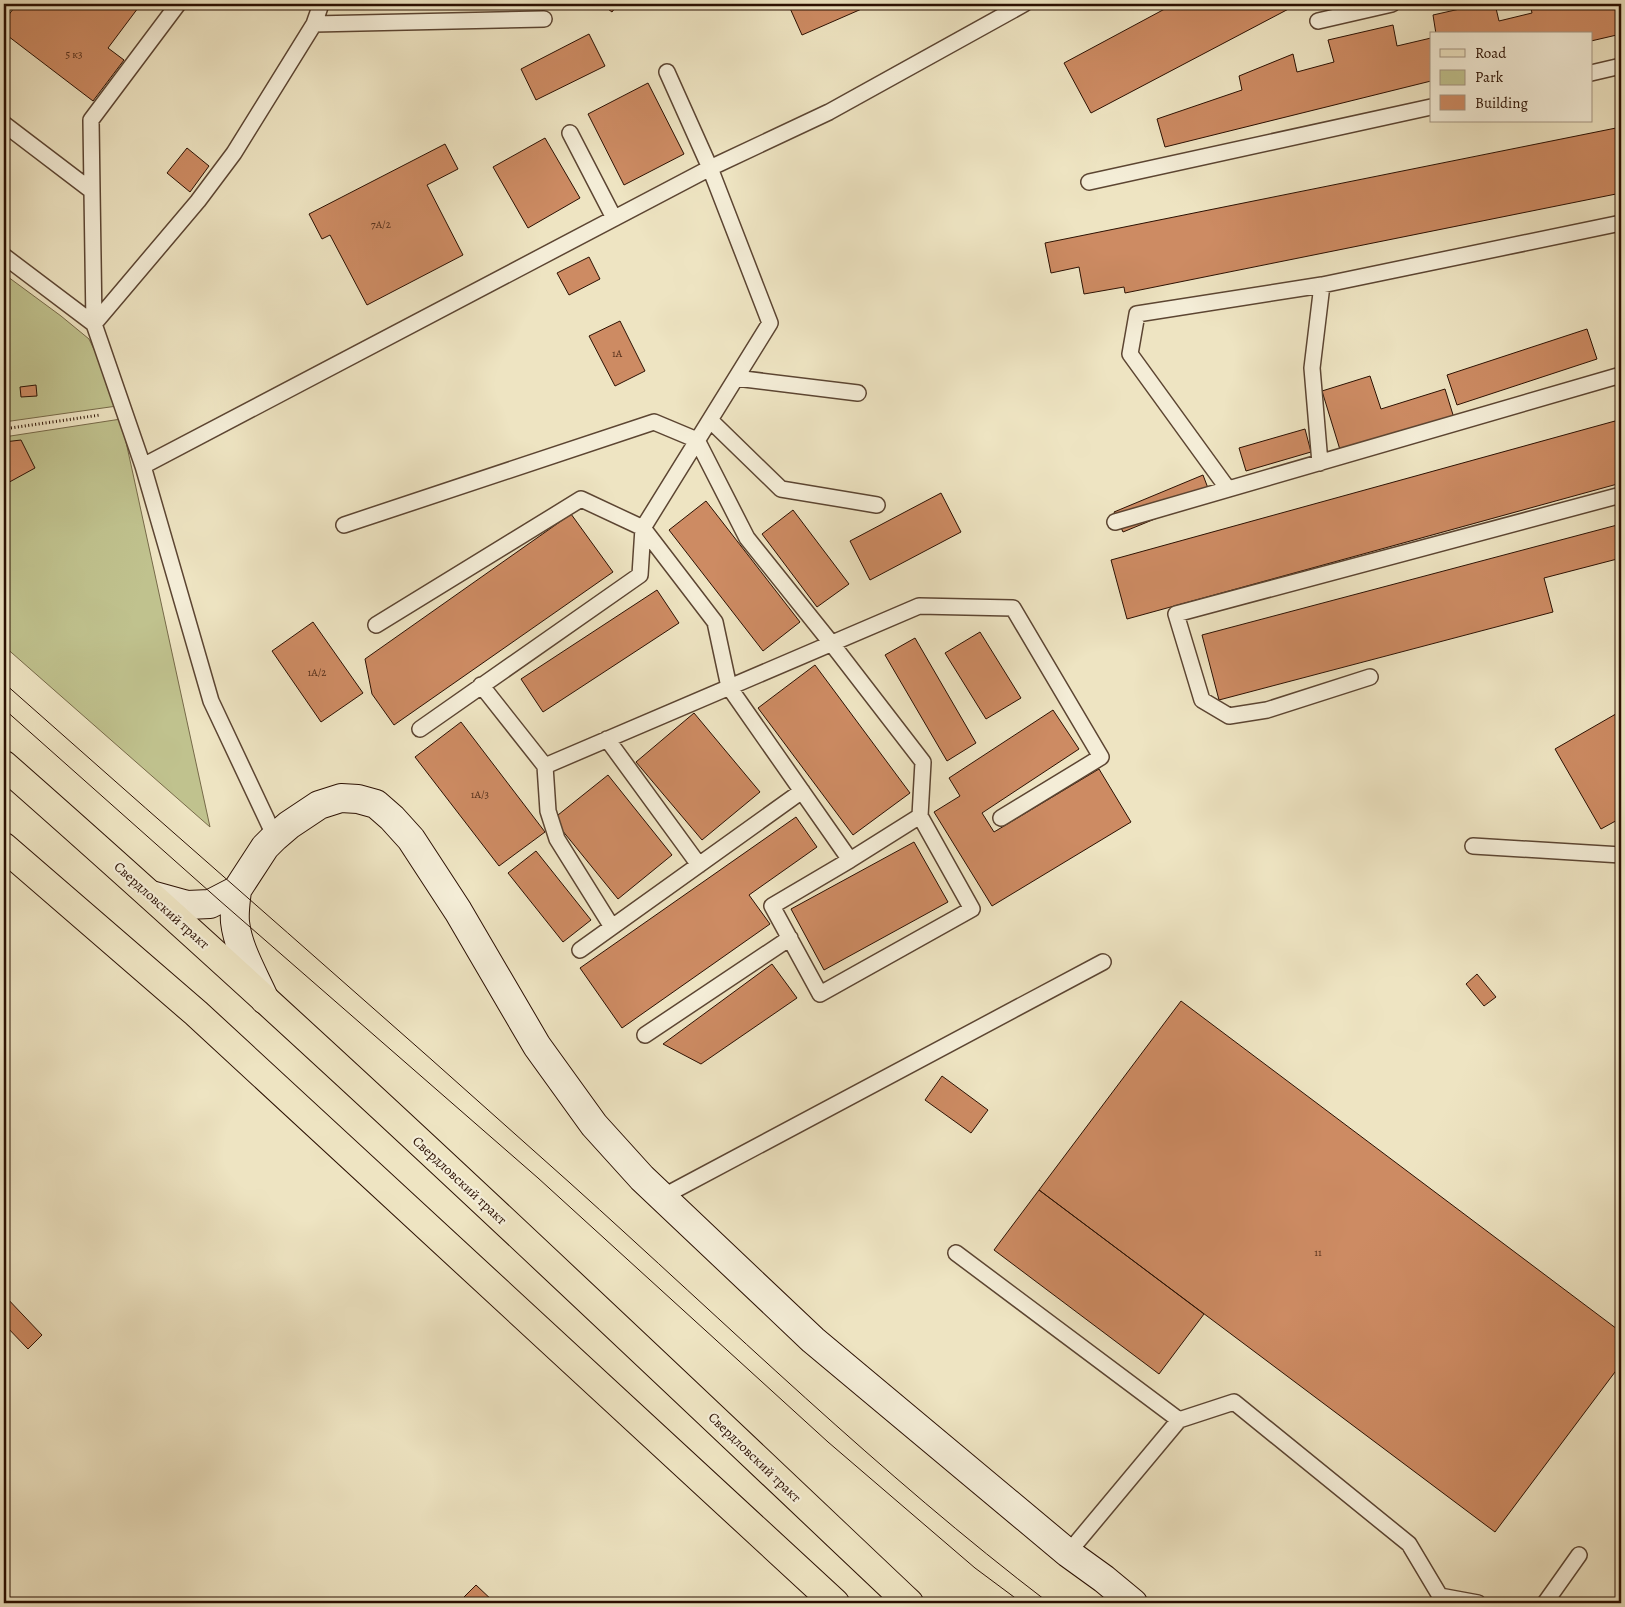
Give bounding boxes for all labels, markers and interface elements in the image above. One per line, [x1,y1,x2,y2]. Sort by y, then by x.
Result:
legend [1430,32,1592,122]
text: Road [1475,43,1507,63]
house number: 5 к3 [65,47,83,62]
text: Park [1475,67,1504,87]
text: Building [1475,93,1528,113]
house number: 7А/2 [371,217,391,232]
house number: 1А [612,346,623,361]
house number: 1А/2 [307,665,327,680]
house number: 1А/3 [471,787,489,802]
street label: Свердловский тракт [110,857,214,953]
street label: Свердловский тракт [408,1132,511,1229]
house number: 11 [1314,1245,1322,1260]
street label: Свердловский тракт [704,1408,805,1507]

